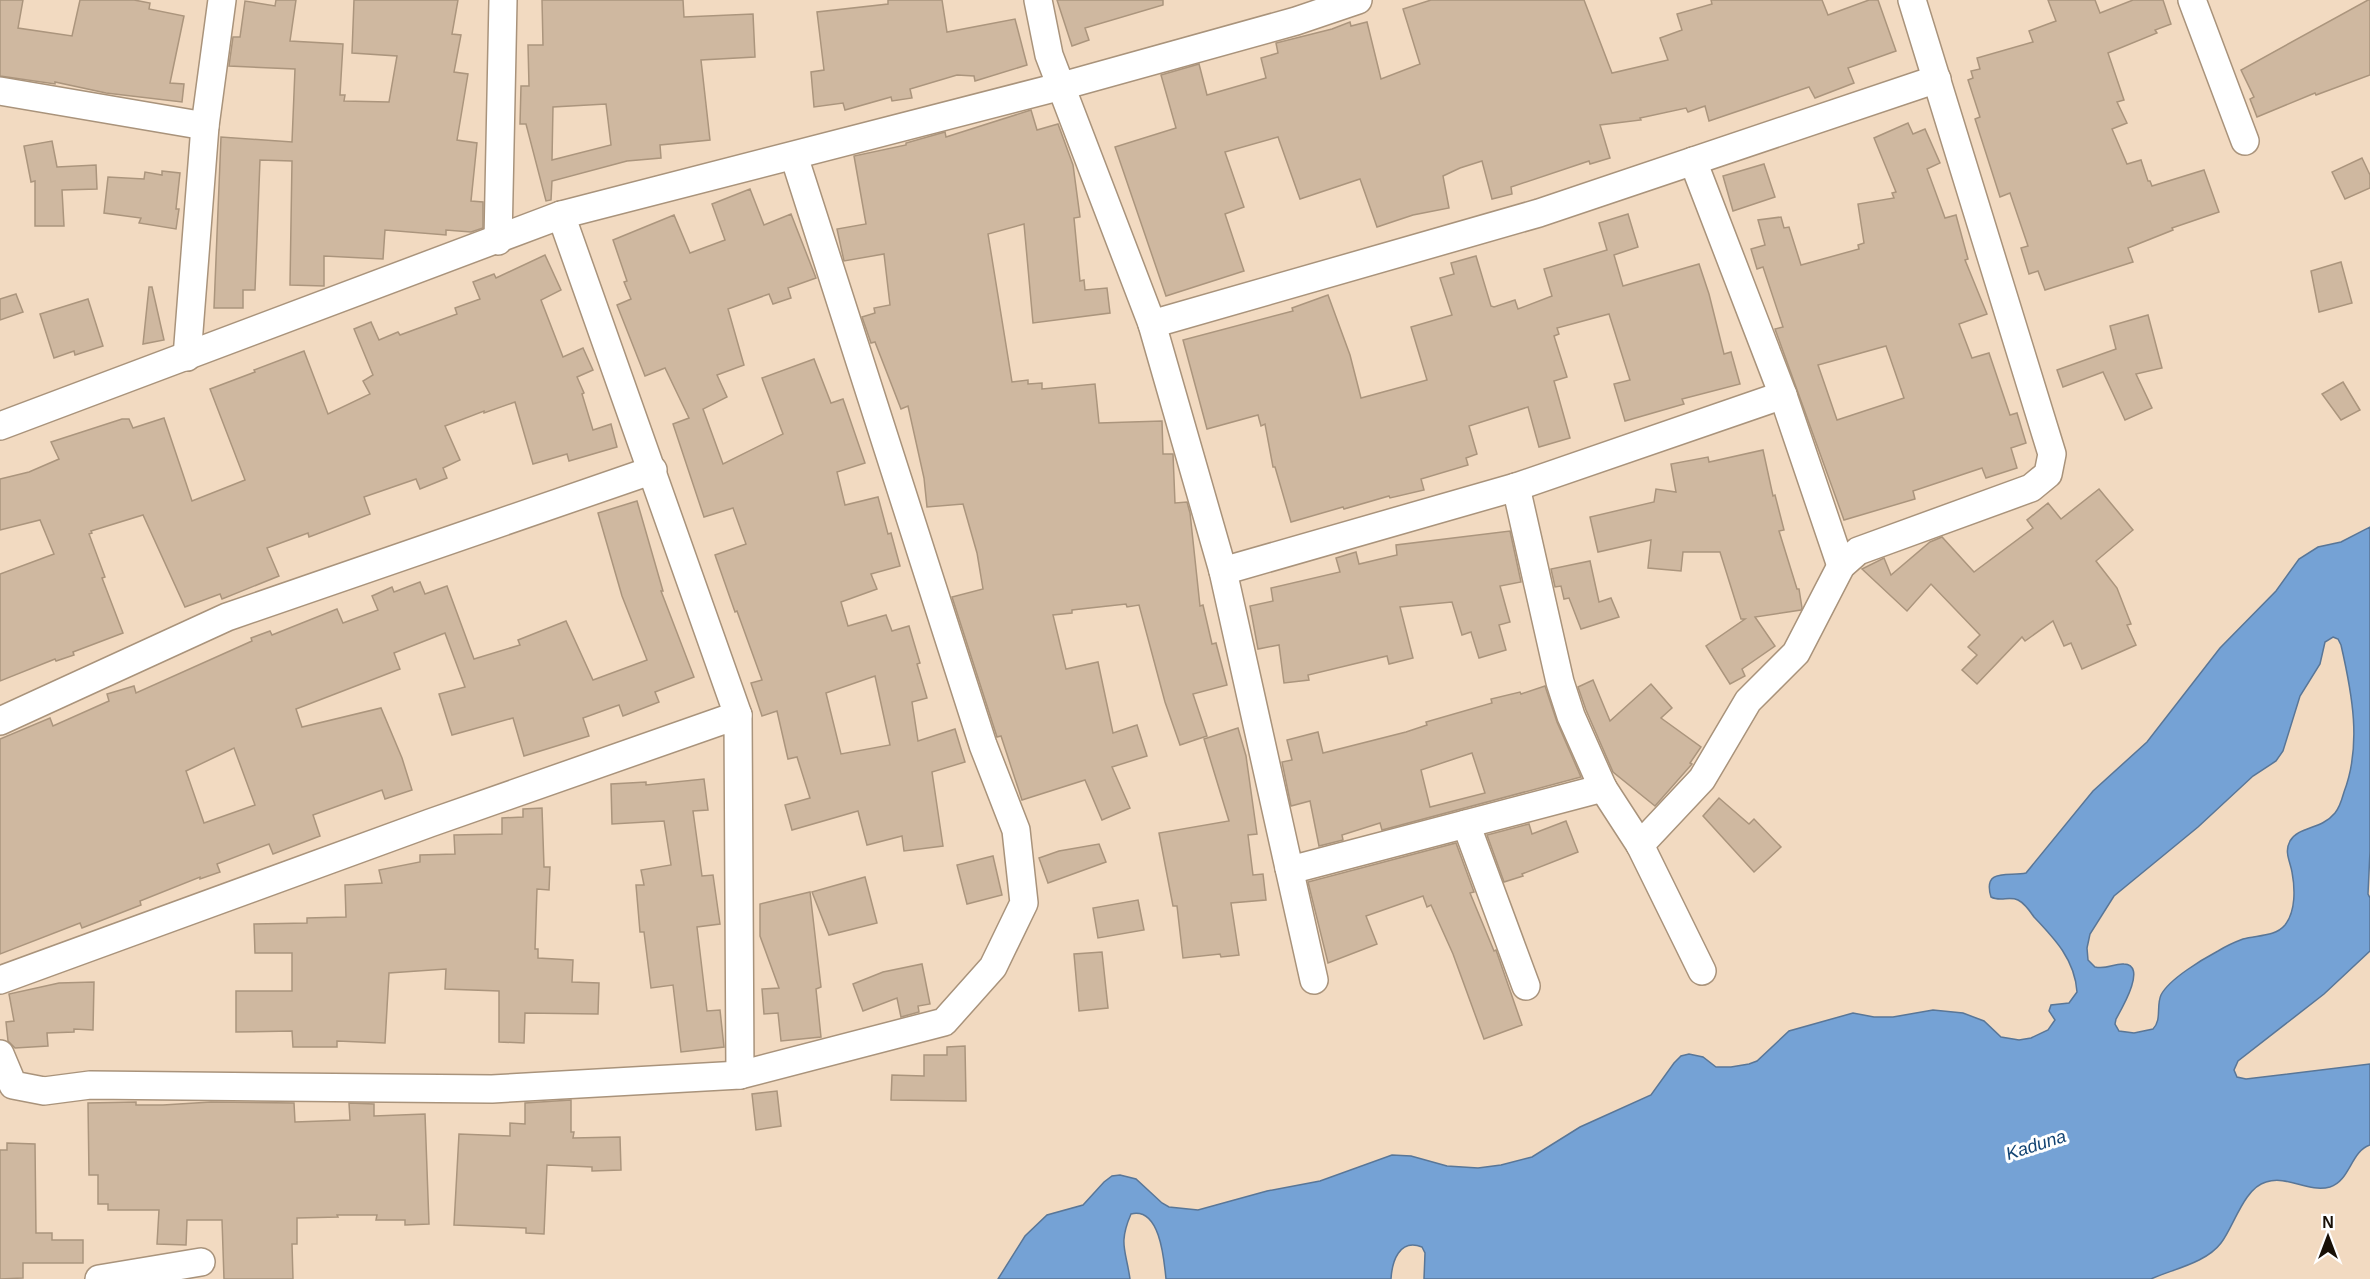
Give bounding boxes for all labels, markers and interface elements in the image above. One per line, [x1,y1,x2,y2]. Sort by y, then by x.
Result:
water label: Kaduna [2003,1126,2069,1164]
north arrow [2298,1207,2358,1267]
text: N [2322,1214,2334,1231]

